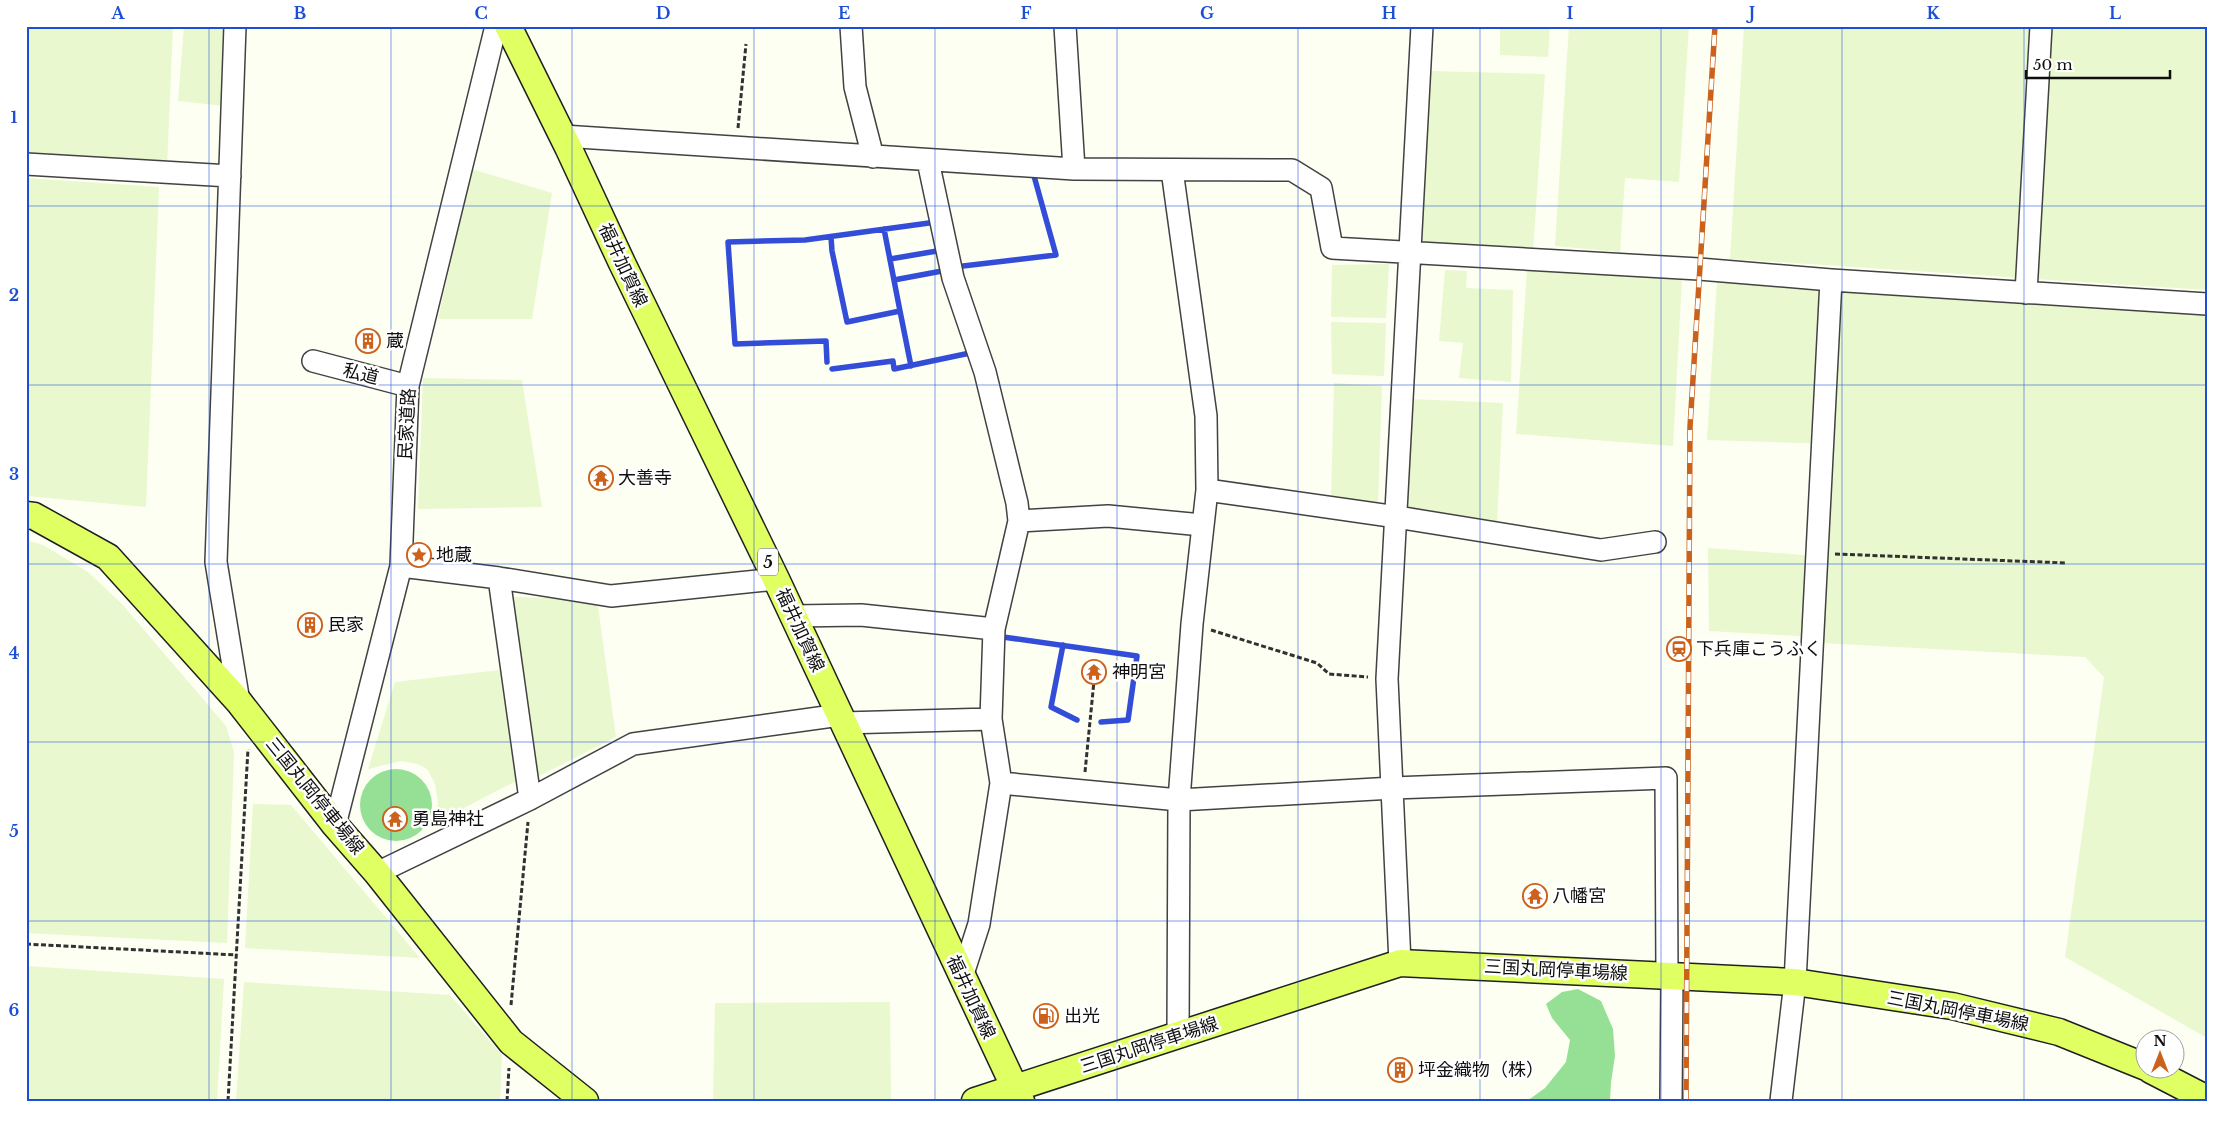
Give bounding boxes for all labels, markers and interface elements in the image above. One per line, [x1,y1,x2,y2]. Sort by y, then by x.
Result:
text: A [111,3,126,23]
text: B [294,3,307,23]
text: C [474,3,488,23]
text: D [656,3,670,23]
text: E [838,3,850,23]
text: F [1020,3,1032,23]
text: G [1200,3,1214,23]
text: H [1381,3,1397,23]
text: I [1567,3,1574,23]
text: J [1746,3,1755,23]
text: K [1926,3,1940,23]
text: L [2109,3,2121,23]
scale bar [2026,48,2169,80]
text: 50 m [2033,55,2073,74]
text: 1 [11,107,18,127]
street label: 福井加賀線 [594,220,652,310]
text: 2 [9,285,19,305]
building icon: 蔵 [355,328,381,354]
place label: 蔵 [386,330,404,352]
street label: 私道 [341,359,381,389]
street label: 民家道路 [394,387,420,461]
text: 3 [9,464,19,484]
temple icon: 大善寺 [588,465,614,491]
place label: 大善寺 [618,467,672,489]
place icon: 地蔵 [406,542,432,568]
place label: 地蔵 [436,544,472,566]
road number: 5 [758,548,778,576]
street label: 福井加賀線 [771,585,829,675]
building icon: 民家 [297,612,323,638]
place label: 民家 [328,614,364,636]
station icon: 下兵庫こうふく [1666,636,1692,662]
place label: 下兵庫こうふく [1696,638,1822,660]
text: 4 [9,643,19,663]
temple icon: 神明宮 [1081,659,1107,685]
place label: 神明宮 [1112,661,1166,683]
street label: 三国丸岡停車場線 [261,733,369,859]
temple icon: 勇島神社 [382,806,408,832]
place label: 勇島神社 [412,808,484,830]
text: 5 [9,821,19,841]
temple icon: 八幡宮 [1522,883,1548,909]
place label: 八幡宮 [1552,885,1606,907]
street label: 福井加賀線 [942,952,1000,1042]
street label: 三国丸岡停車場線 [1484,955,1628,985]
street label: 三国丸岡停車場線 [1885,986,2031,1036]
text: 6 [9,1000,20,1020]
fuel station icon: 出光 [1033,1003,1059,1029]
place label: 出光 [1064,1005,1100,1027]
street label: 三国丸岡停車場線 [1077,1012,1221,1078]
north arrow [2136,1030,2186,1080]
text: N [2153,1032,2167,1050]
building icon: 坪金織物（株） [1387,1057,1413,1083]
place label: 坪金織物（株） [1418,1059,1544,1081]

